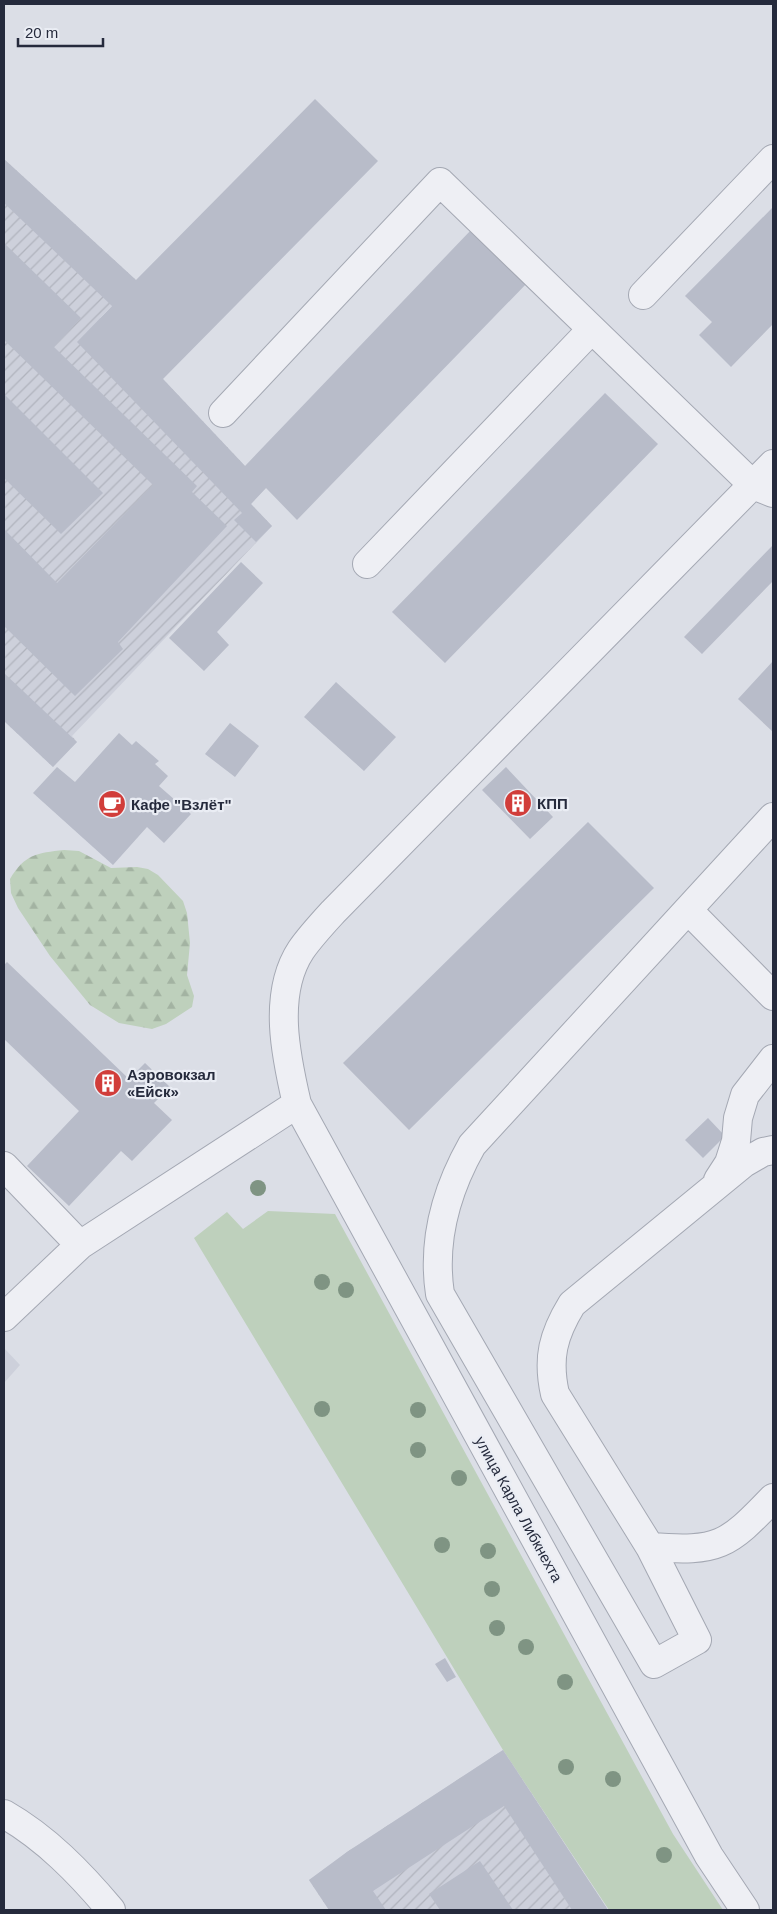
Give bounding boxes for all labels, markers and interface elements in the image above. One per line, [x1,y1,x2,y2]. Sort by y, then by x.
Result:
scale bar [18,15,102,47]
text: 20 m [25,24,58,41]
building icon: КПП [503,788,533,818]
cafe icon: Кафе "Взлёт" [97,789,127,819]
place label: КПП [537,795,568,812]
place label: Кафе "Взлёт" [131,796,232,813]
place label: Аэровокзал «Ейск» [127,1066,215,1100]
building icon: Аэровокзал «Ейск» [93,1068,123,1098]
street label: улица Карла Либкнехта [472,1433,566,1585]

